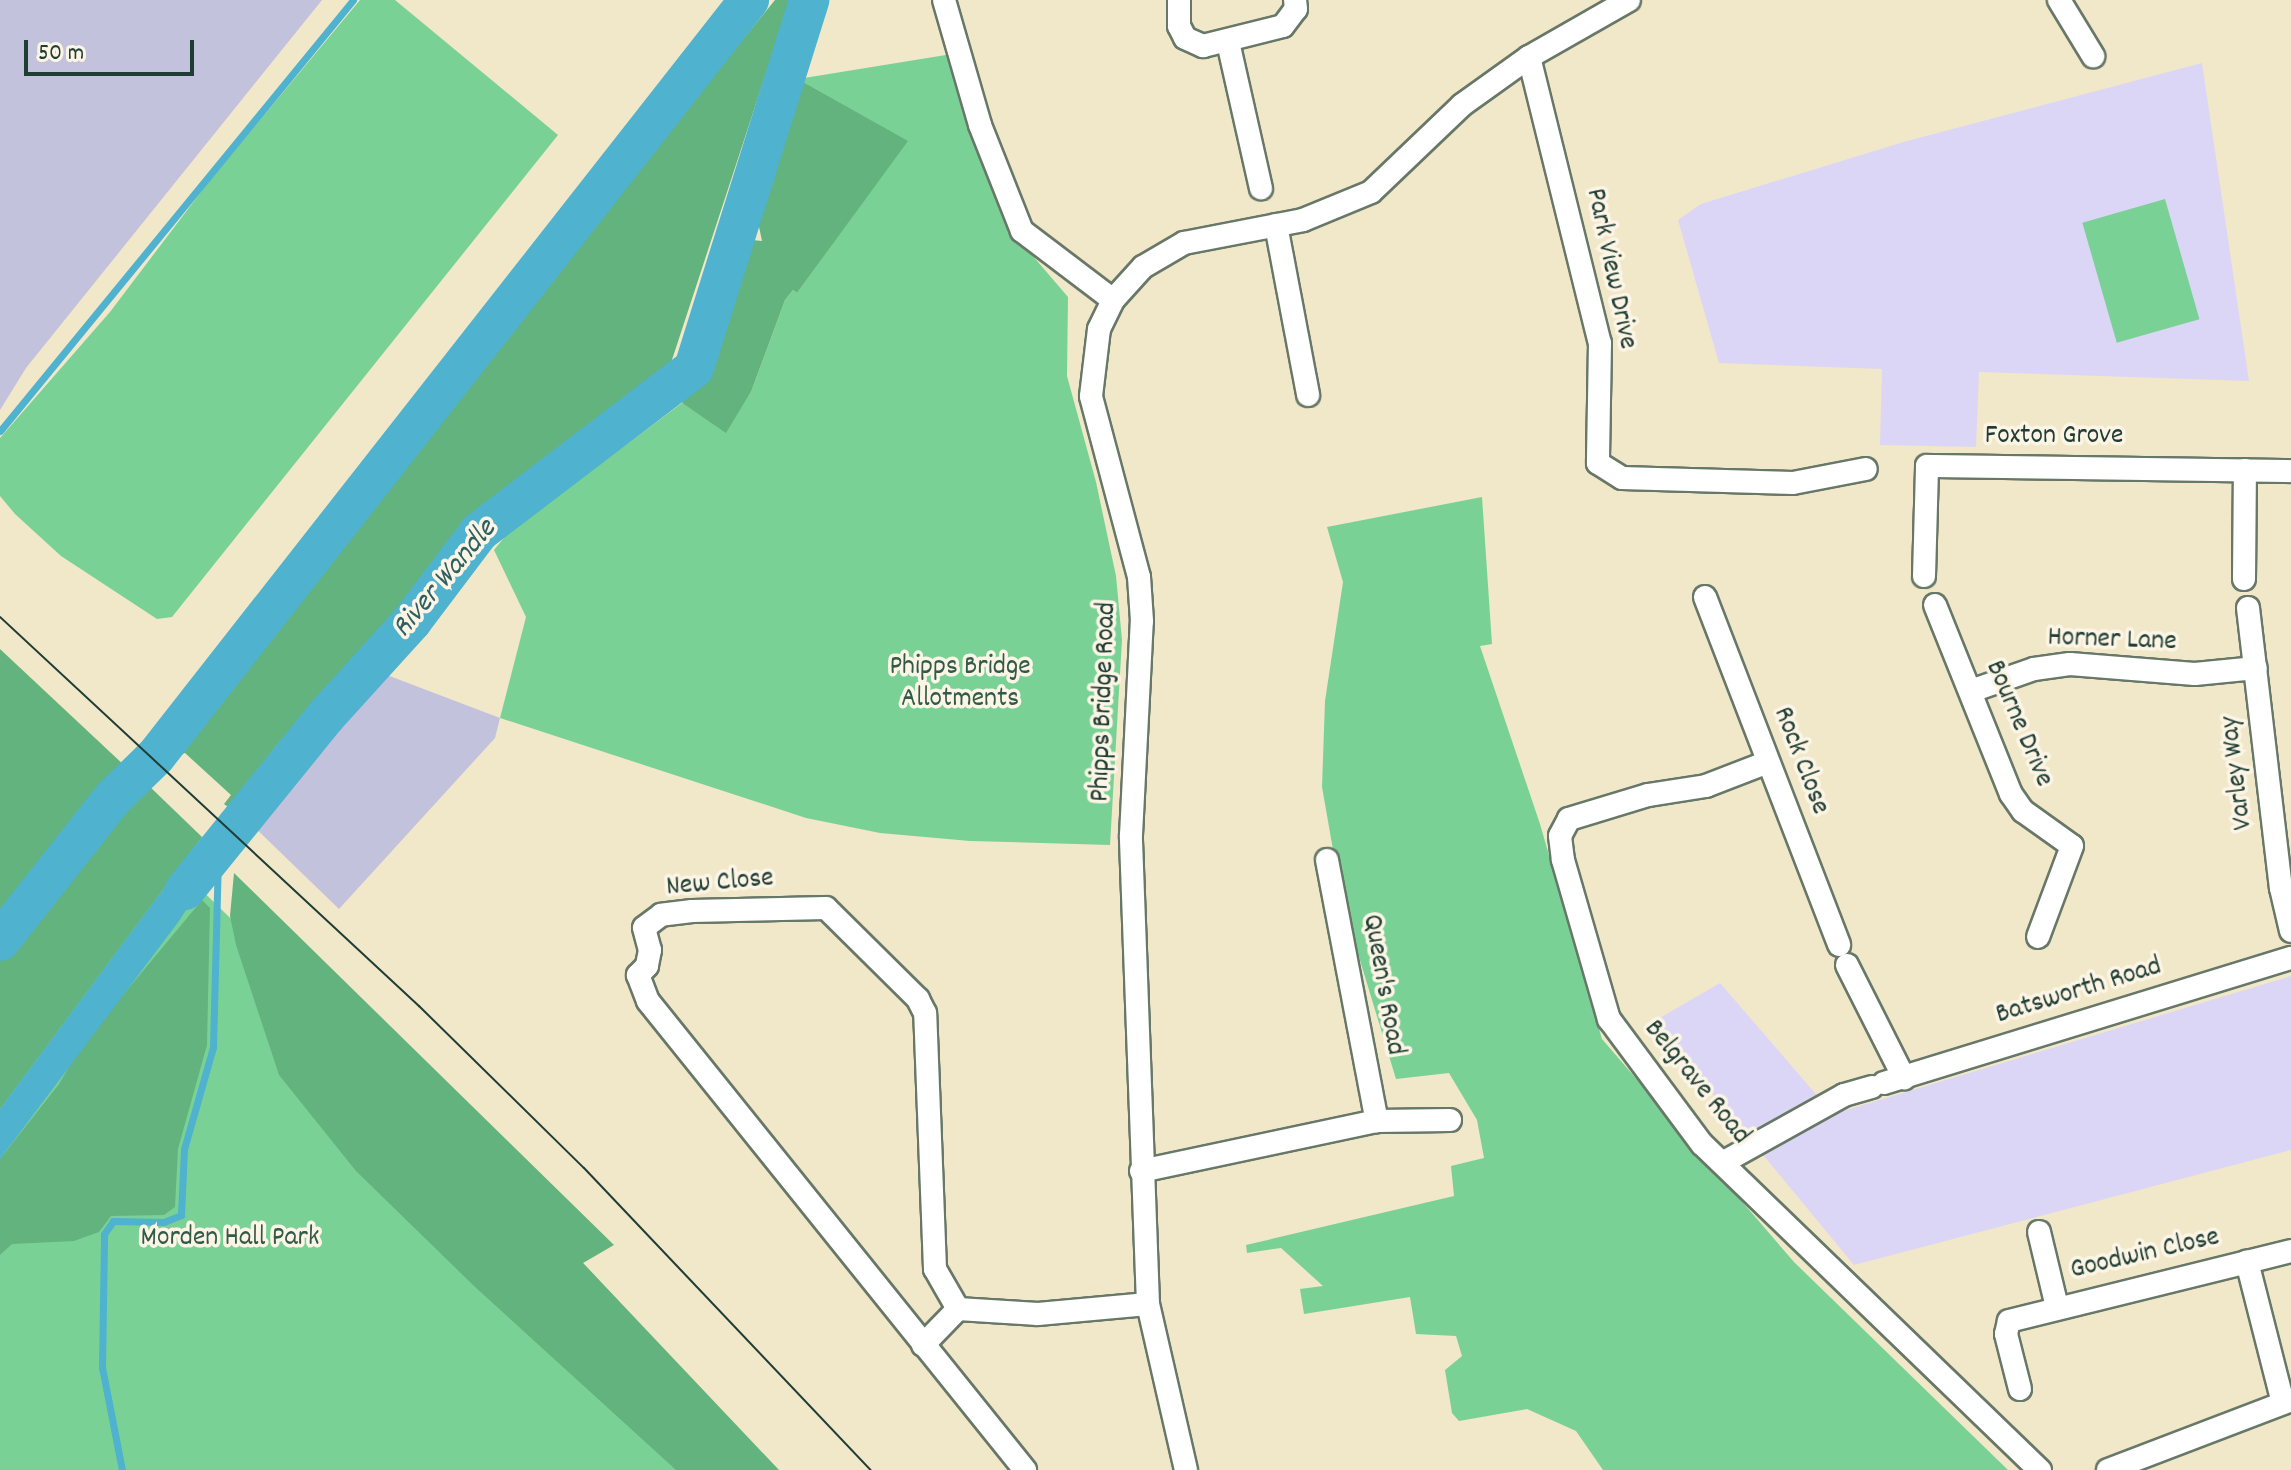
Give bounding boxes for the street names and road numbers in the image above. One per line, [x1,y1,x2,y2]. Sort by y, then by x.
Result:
street label: Park View Drive [1577,186,1643,352]
street label: Foxton Grove [1985,420,2123,454]
street label: Phipps Bridge Road [1085,602,1125,802]
street label: Horner Lane [2047,622,2177,660]
street label: Bourne Drive [1976,656,2060,792]
street label: Rock Close [1764,703,1836,819]
street label: Varley Way [2214,714,2262,832]
street label: New Close [665,863,775,905]
street label: Queen's Road [1353,912,1411,1058]
street label: Batsworth Road [1992,951,2166,1033]
street label: Belgrave Road [1635,1014,1757,1152]
street label: Goodwin Close [2067,1222,2223,1288]

